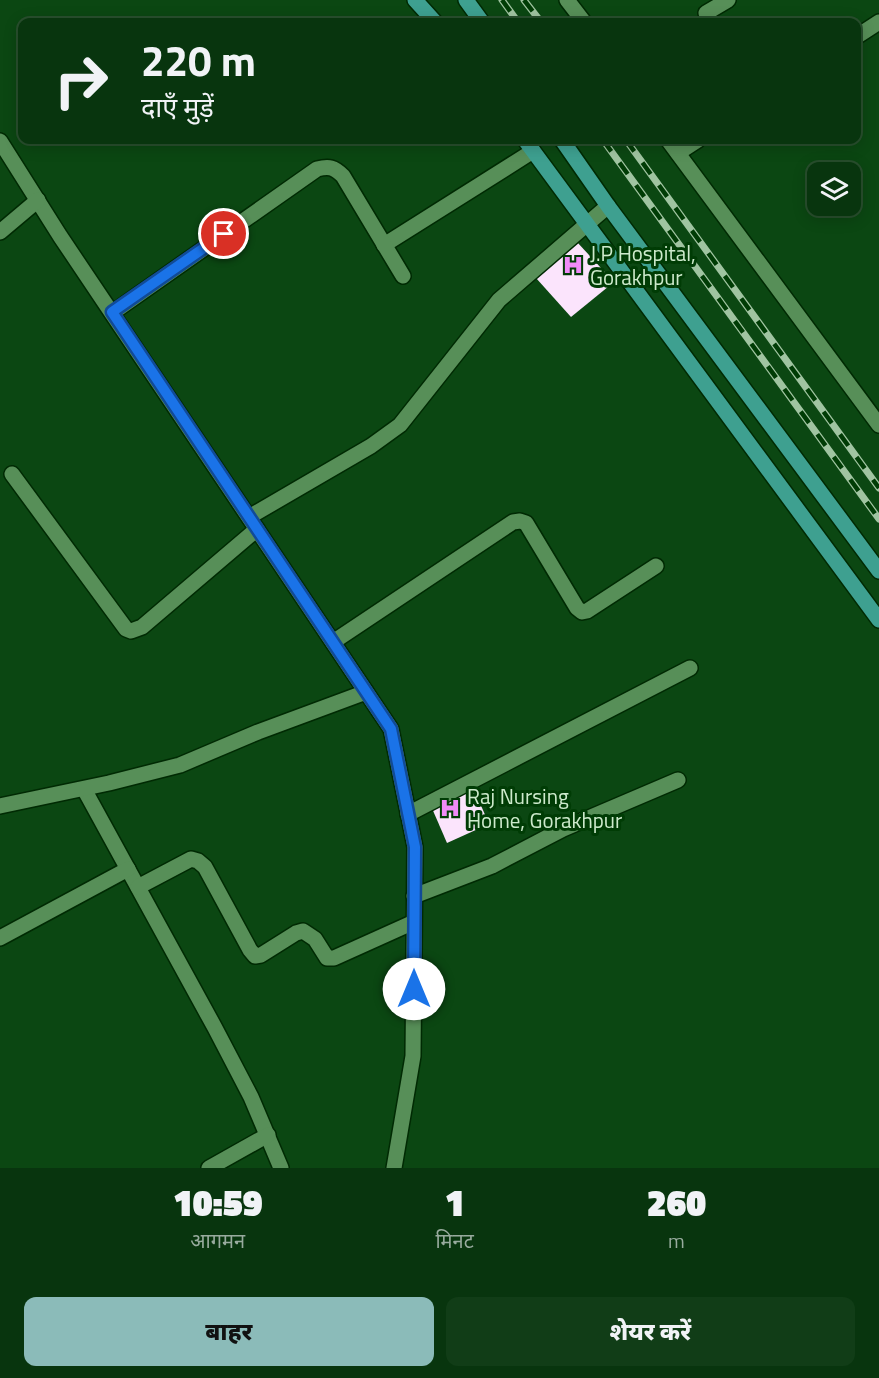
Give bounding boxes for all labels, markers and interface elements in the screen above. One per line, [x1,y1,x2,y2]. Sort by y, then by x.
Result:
text: 220 m [141,28,256,92]
icon: right [42,42,120,120]
text: दाएँ मुड़ें [141,86,214,127]
map controls [807,162,861,216]
button: layers [807,162,861,216]
pin [198,208,249,259]
icon: arrive [207,217,240,250]
place label: J.P Hospital, Gorakhpur [590,237,696,293]
hospital icon: J.P Hospital, Gorakhpur [561,253,585,277]
place label: Raj Nursing Home, Gorakhpur [467,780,622,836]
hospital icon: Raj Nursing Home, Gorakhpur [438,796,462,820]
position arrow [382,957,446,1021]
text: 10:59 [173,1175,263,1230]
text: 1 [445,1175,464,1230]
text: 260 [647,1175,706,1230]
text: आगमन [190,1225,245,1256]
text: मिनट [435,1225,474,1256]
text: m [668,1225,685,1256]
button: बाहर [24,1297,434,1366]
button: शेयर करें [446,1297,855,1366]

